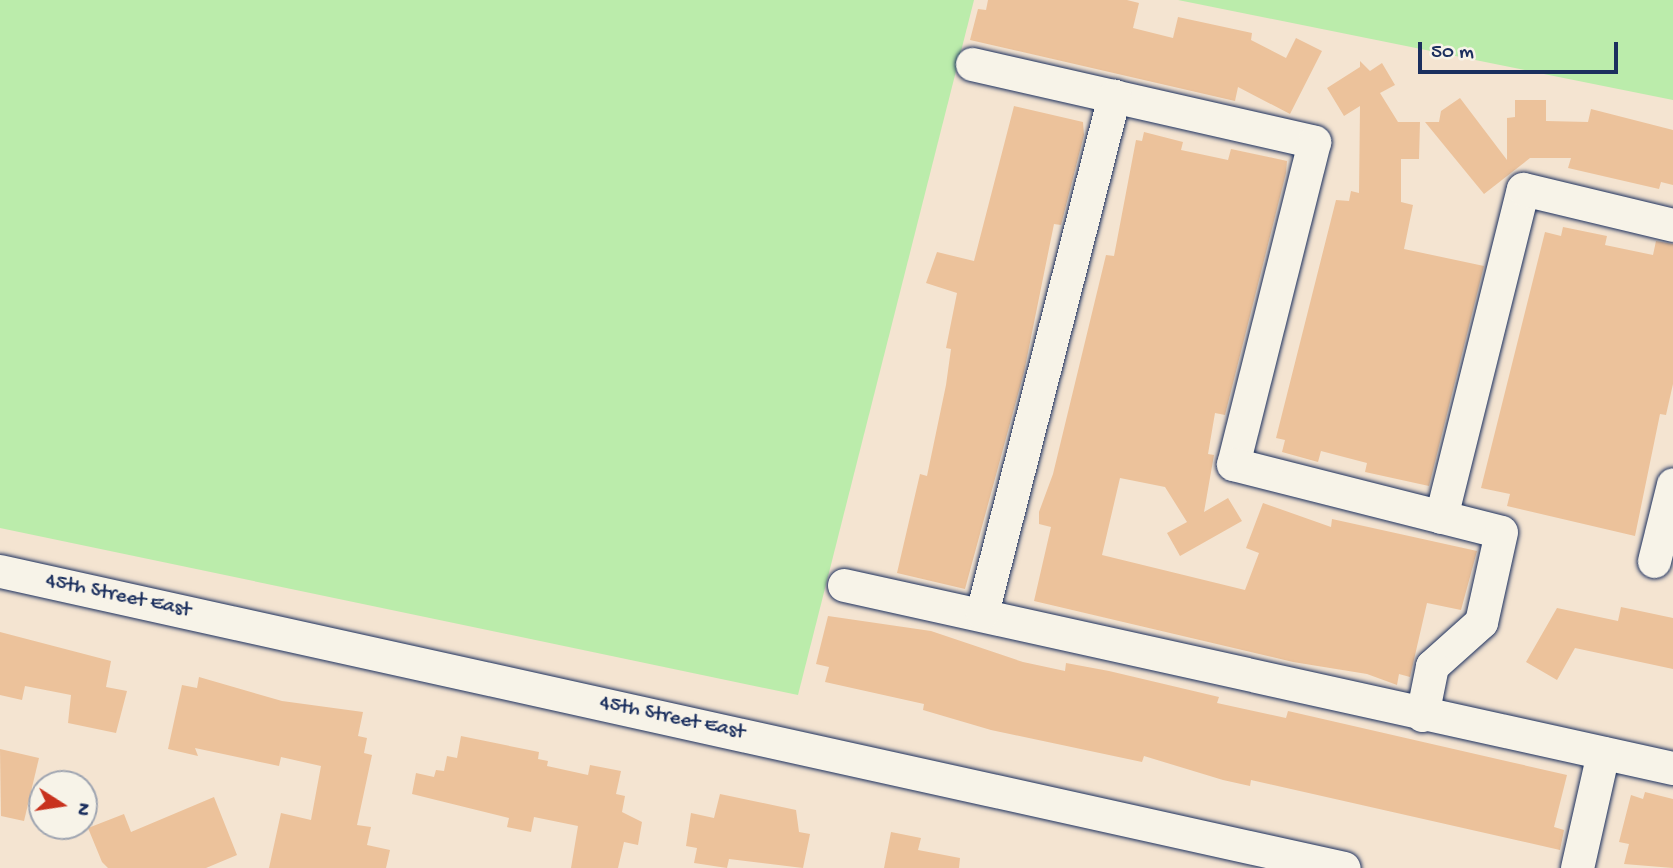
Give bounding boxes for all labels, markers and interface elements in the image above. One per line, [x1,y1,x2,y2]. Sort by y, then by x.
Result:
scale bar [1421,28,1620,72]
text: 50 m [1431,41,1474,66]
street label: 45th Street East [43,569,193,625]
street label: 45th Street East [597,691,747,747]
north arrow [28,770,98,840]
text: N [70,801,95,818]

